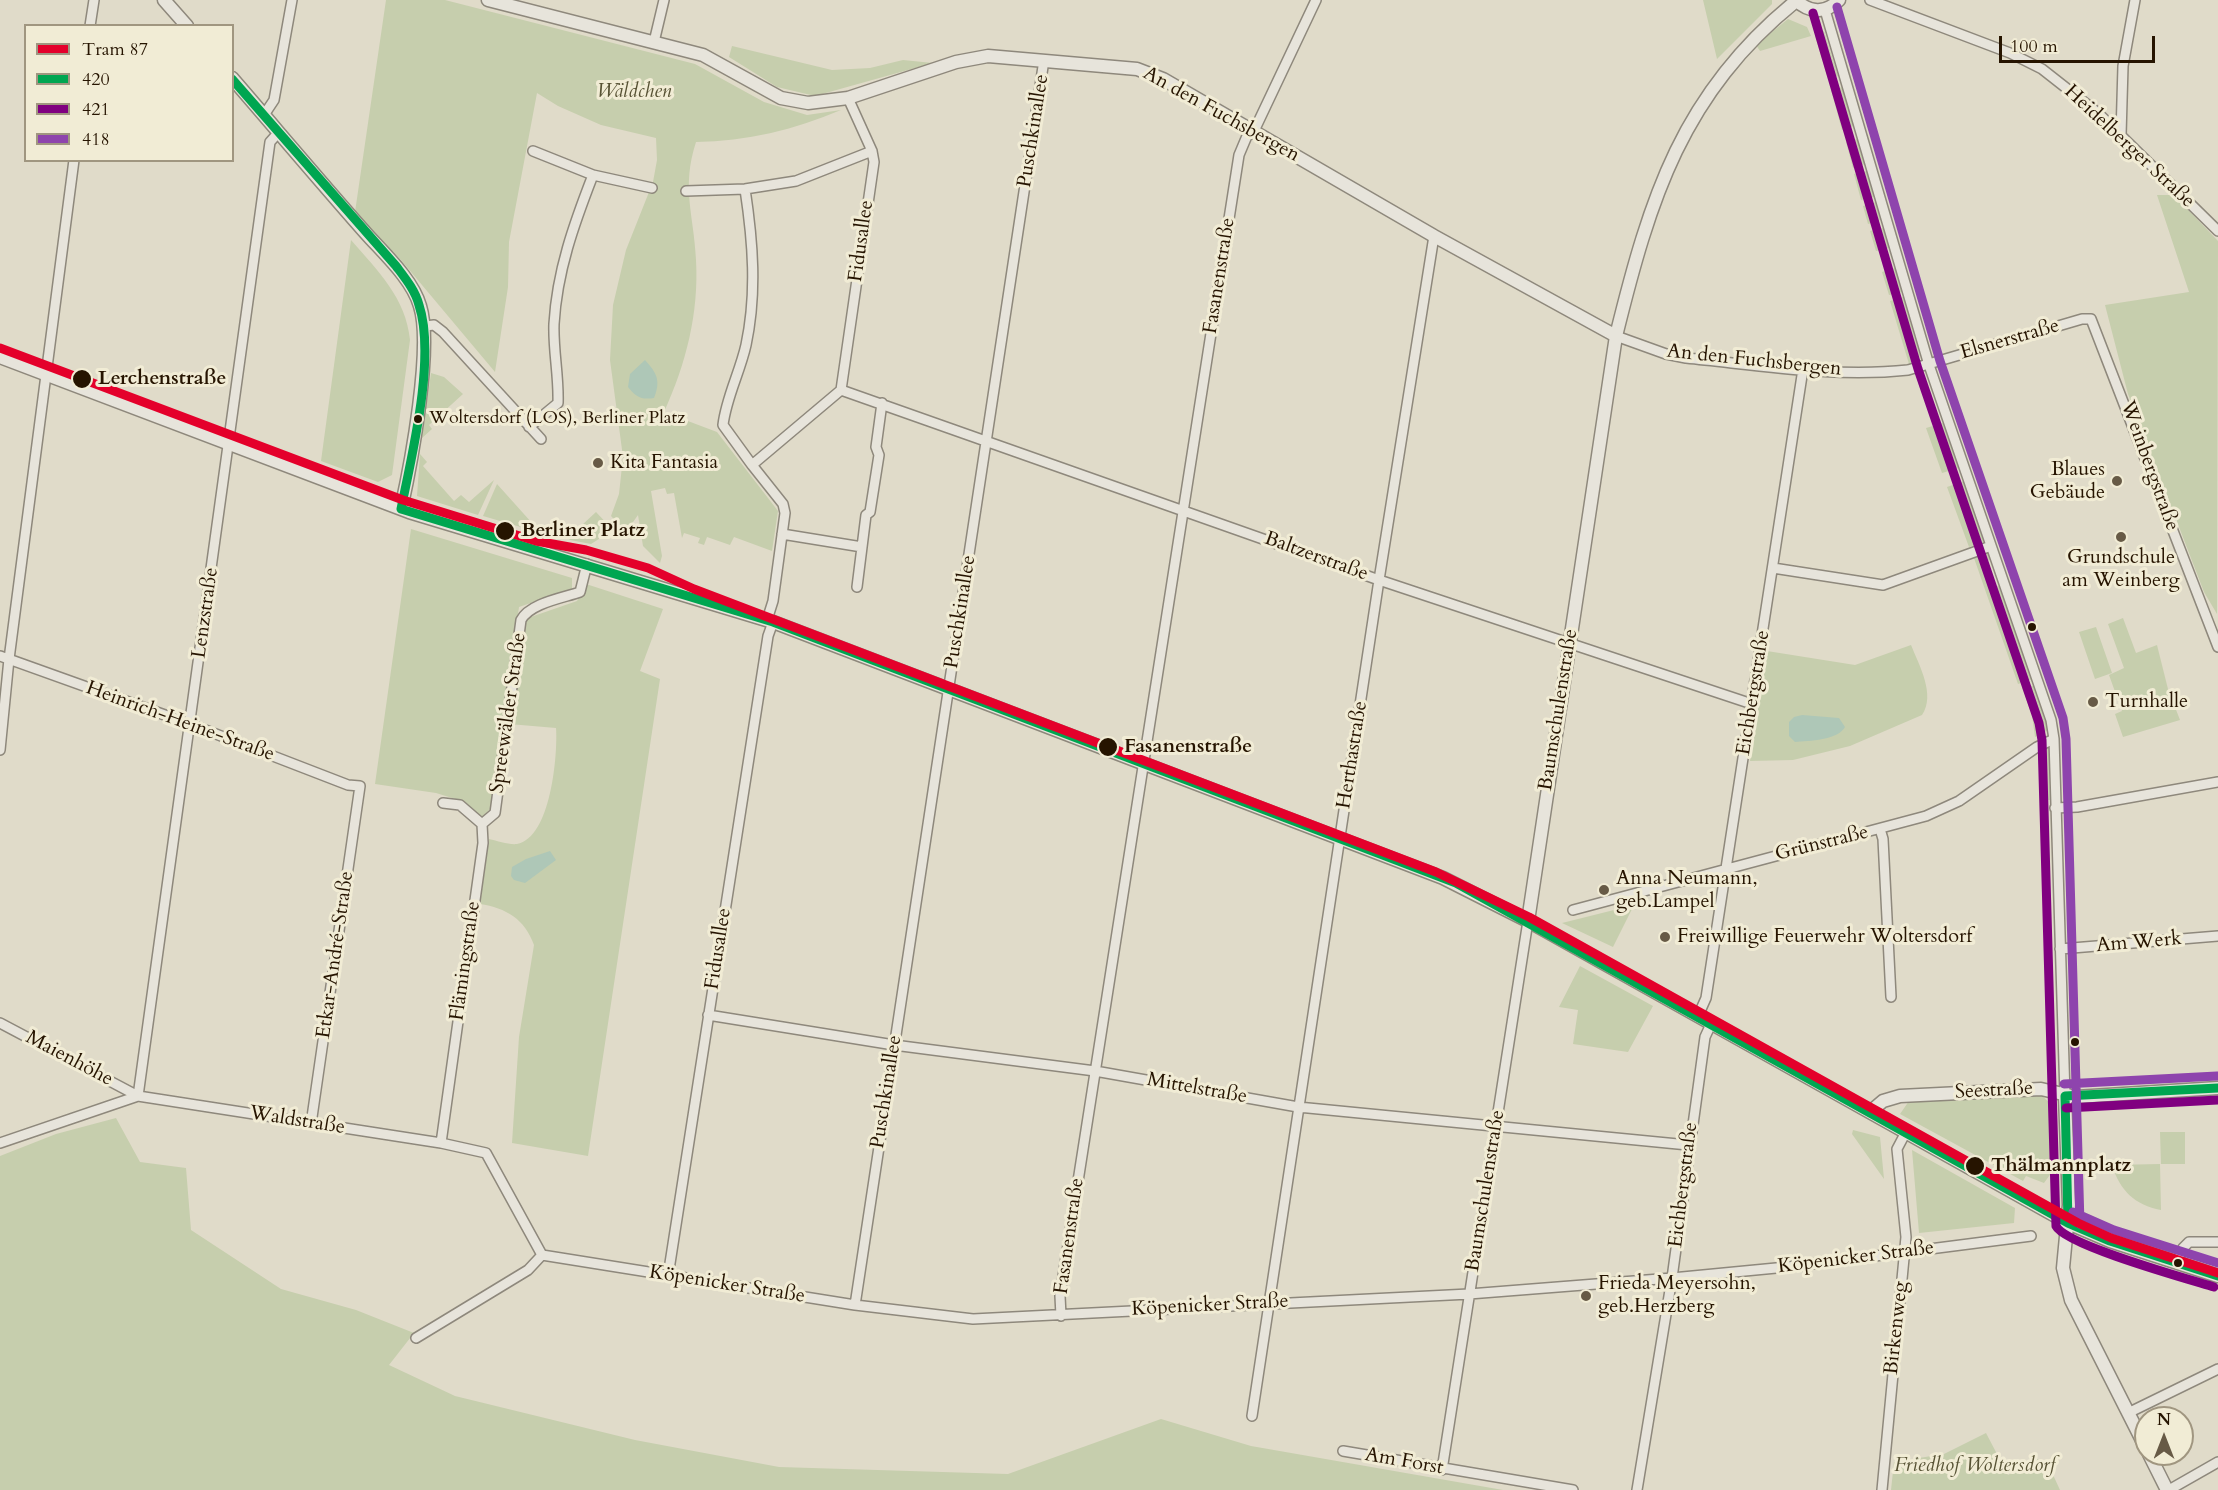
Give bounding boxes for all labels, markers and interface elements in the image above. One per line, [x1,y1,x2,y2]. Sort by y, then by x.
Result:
legend [24,24,234,162]
scale bar [2002,24,2158,62]
text: 100 m [2010,34,2058,59]
text: Tram 87 [82,37,148,62]
street label: An den Fuchsbergen [1138,62,1304,168]
text: 420 [82,67,110,92]
street label: Puschkinallee [1013,73,1055,189]
park label: Wäldchen [596,80,672,104]
street label: Heidelberger Straße [2059,80,2199,214]
text: 421 [82,97,110,122]
text: 418 [82,127,110,152]
street label: Fidusallee [844,199,880,283]
street label: Fasanenstraße [1199,216,1241,336]
street label: Elsnerstraße [1958,314,2062,366]
street label: An den Fuchsbergen [1666,340,1842,382]
place label: Lerchenstraße [98,367,226,391]
marker: Lerchenstraße [71,368,93,390]
street label: Weinbergstraße [2114,398,2184,534]
place label: Woltersdorf (LOS), Berliner Platz [429,408,685,430]
marker: Woltersdorf (LOS), Berliner Platz [412,413,424,425]
place label: Kita Fantasia [610,451,718,475]
marker: Kita Fantasia [591,456,605,470]
place label: Blaues Gebäude [2030,458,2105,505]
marker: Blaues Gebäude [2110,474,2124,488]
place label: Berliner Platz [521,519,645,543]
marker: Berliner Platz [494,520,516,542]
street label: Baltzerstraße [1261,527,1371,587]
marker: Grundschule am Weinberg [2114,530,2128,544]
place label: Grundschule am Weinberg [2062,546,2180,593]
street label: Puschkinallee [940,554,982,670]
street label: Lenzstraße [188,566,224,660]
unlabelled marker [2026,621,2038,633]
street label: Baumschulenstraße [1534,627,1584,793]
street label: Eichbergstraße [1732,629,1776,757]
street label: Spreewälder Straße [486,631,532,795]
street label: Heinrich-Heine-Straße [82,677,278,767]
place label: Turnhalle [2105,690,2188,714]
marker: Turnhalle [2086,695,2100,709]
street label: Herthastraße [1333,699,1373,811]
place label: Fasanenstraße [1124,735,1252,759]
marker: Fasanenstraße [1097,736,1119,758]
street label: Grünstraße [1773,821,1871,867]
place label: Anna Neumann, geb.Lampel [1616,867,1757,914]
street label: Etkar-André-Straße [312,870,360,1040]
marker: Anna Neumann, geb.Lampel [1597,883,1611,897]
street label: Flämingstraße [446,900,486,1022]
street label: Fidusallee [701,906,737,992]
place label: Freiwillige Feuerwehr Woltersdorf [1677,925,1972,949]
street label: Am Werk [2095,927,2183,959]
marker: Freiwillige Feuerwehr Woltersdorf [1658,930,1672,944]
street label: Maienhöhe [21,1026,117,1092]
street label: Puschkinallee [866,1034,908,1150]
unlabelled marker [2069,1036,2081,1048]
street label: Mittelstraße [1145,1068,1249,1110]
street label: Seestraße [1954,1077,2034,1105]
street label: Waldstraße [248,1102,346,1140]
street label: Baumschulenstraße [1461,1108,1511,1274]
street label: Eichbergstraße [1664,1121,1704,1249]
place label: Thälmannplatz [1991,1154,2131,1178]
marker: Thälmannplatz [1964,1155,1986,1177]
street label: Fasanenstraße [1050,1176,1090,1296]
street label: Köpenicker Straße [1776,1237,1936,1279]
unlabelled marker [2172,1257,2184,1269]
street label: Köpenicker Straße [647,1261,807,1309]
place label: Frieda Meyersohn, geb.Herzberg [1598,1272,1756,1319]
street label: Birkenweg [1880,1280,1914,1376]
marker: Frieda Meyersohn, geb.Herzberg [1579,1289,1593,1303]
street label: Köpenicker Straße [1131,1290,1289,1322]
north arrow [2134,1406,2194,1466]
text: N [2157,1409,2171,1431]
street label: Am Forst [1363,1443,1445,1481]
park label: Friedhof Woltersdorf [1894,1454,2056,1478]

